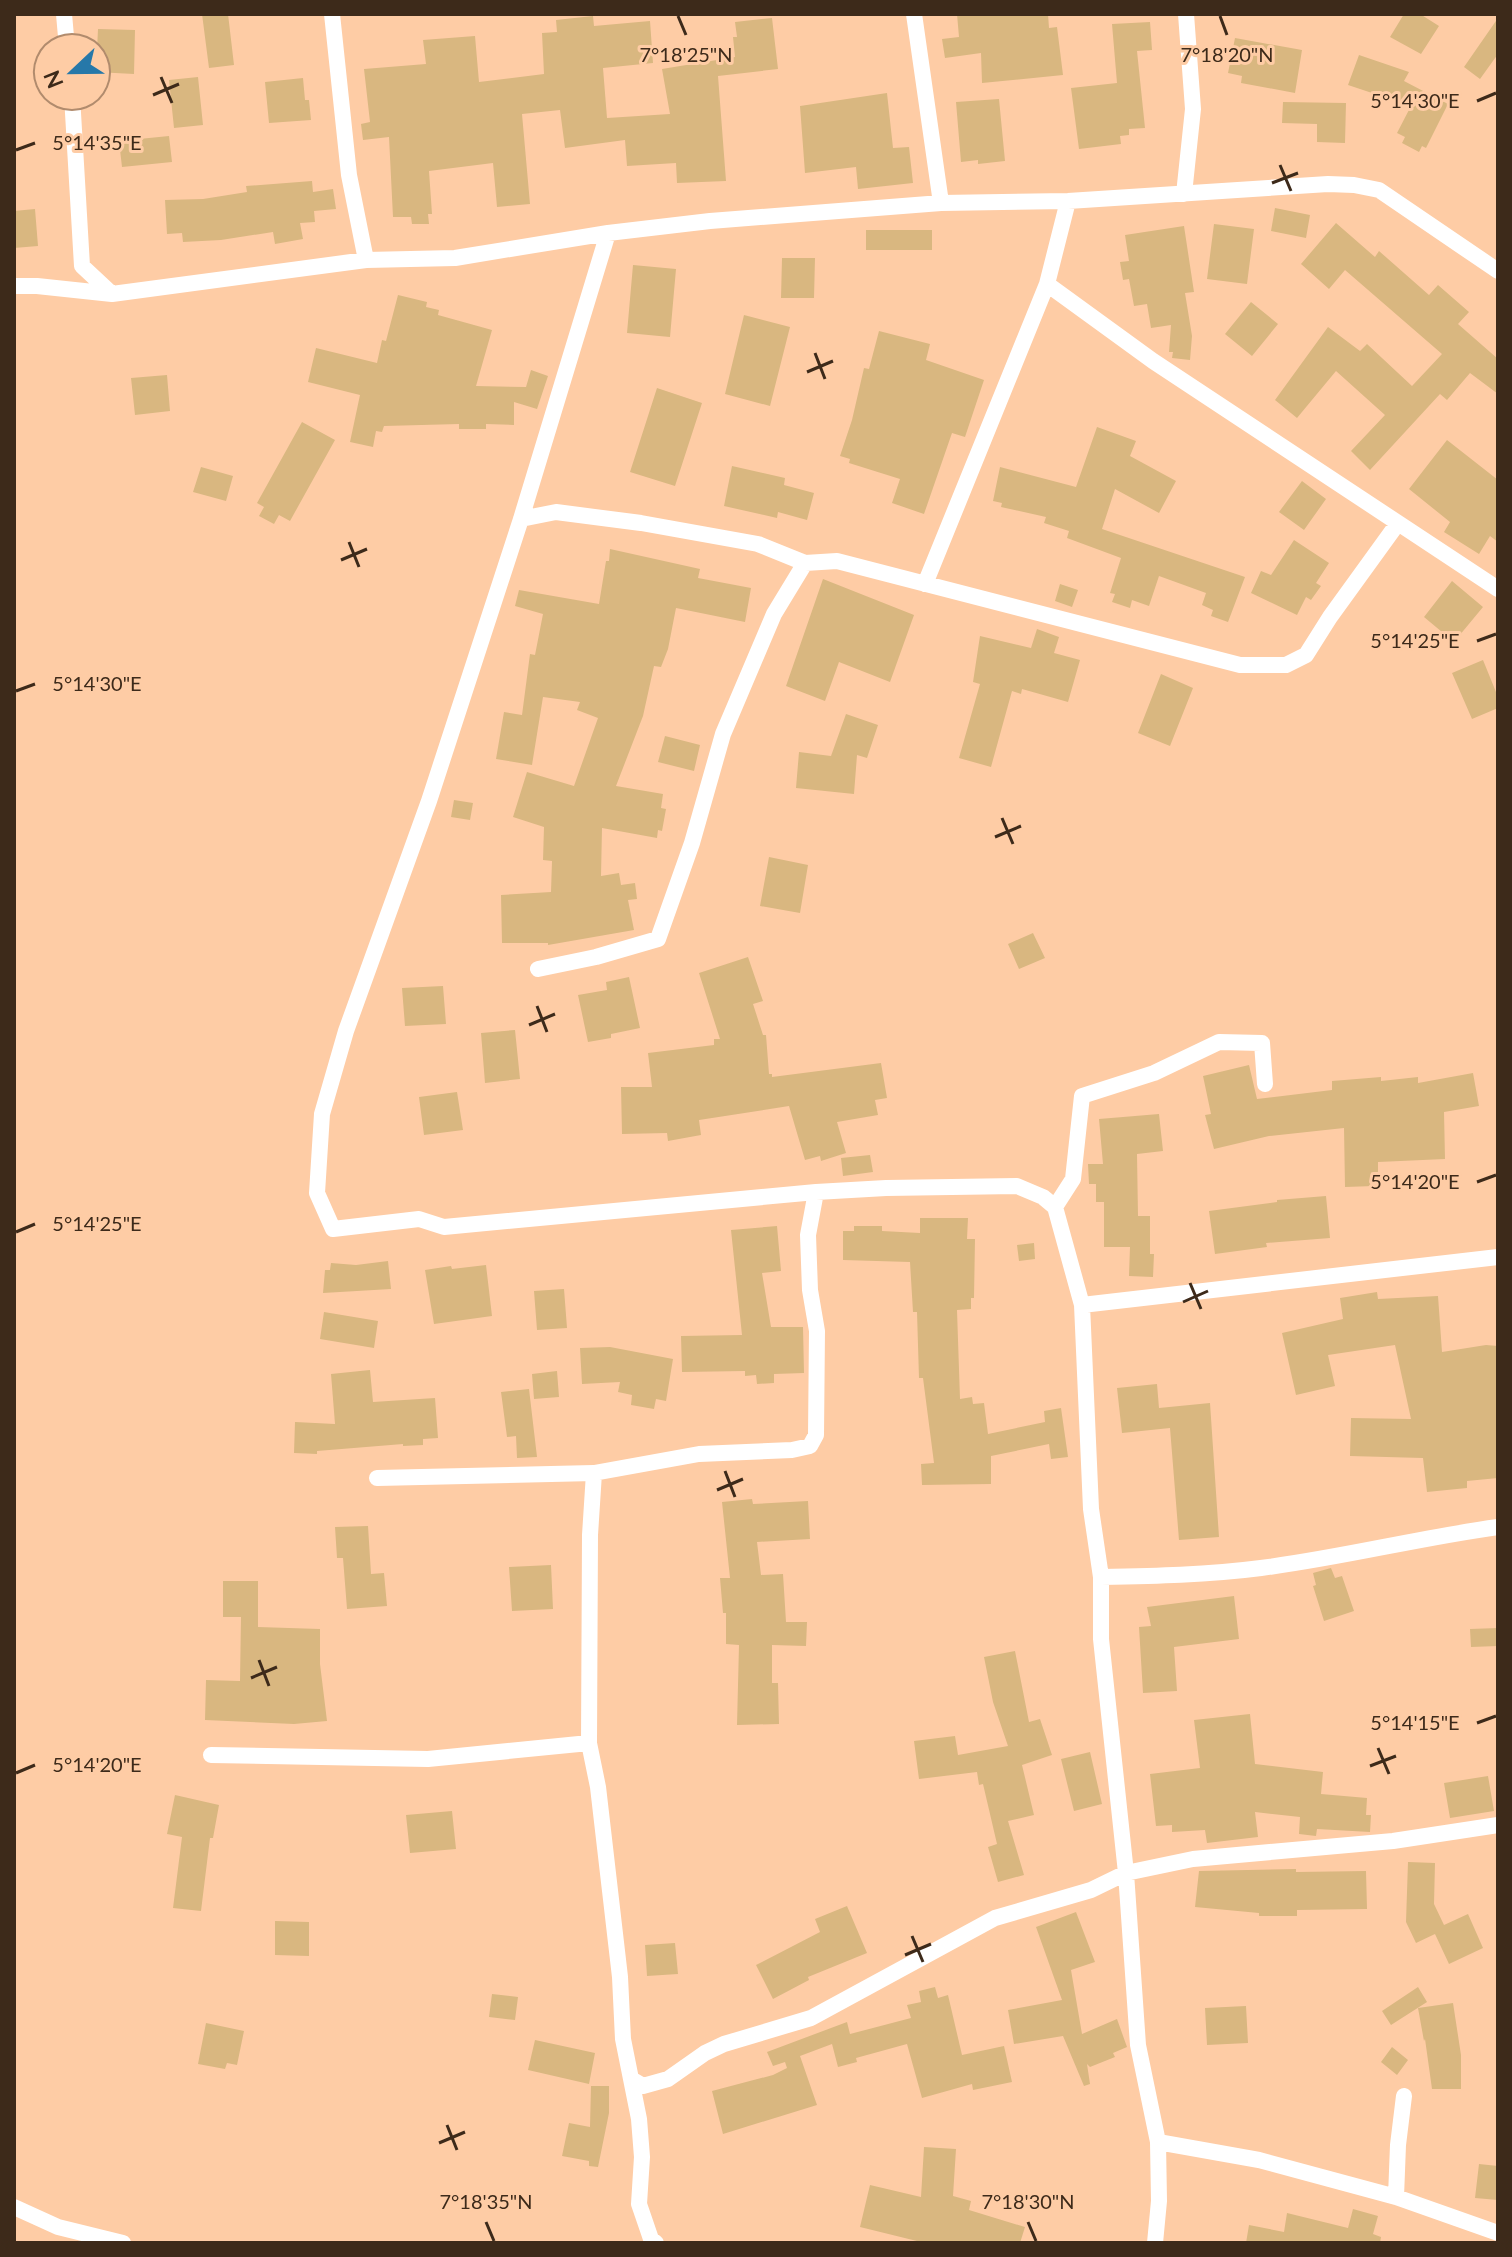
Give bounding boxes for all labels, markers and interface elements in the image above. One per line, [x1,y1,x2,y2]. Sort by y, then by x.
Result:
north arrow [32,32,112,112]
text: 7°18'25"N [639,42,733,66]
text: 7°18'20"N [1180,42,1274,66]
text: N [37,67,69,93]
text: 5°14'30"E [1370,88,1460,112]
text: 5°14'35"E [52,130,142,154]
text: 5°14'25"E [1370,628,1460,652]
text: 5°14'30"E [52,671,142,695]
text: 5°14'20"E [1370,1169,1460,1193]
text: 5°14'25"E [52,1211,142,1235]
text: 5°14'15"E [1370,1710,1460,1734]
text: 5°14'20"E [52,1752,142,1776]
text: 7°18'35"N [439,2189,533,2213]
text: 7°18'30"N [981,2189,1075,2213]

